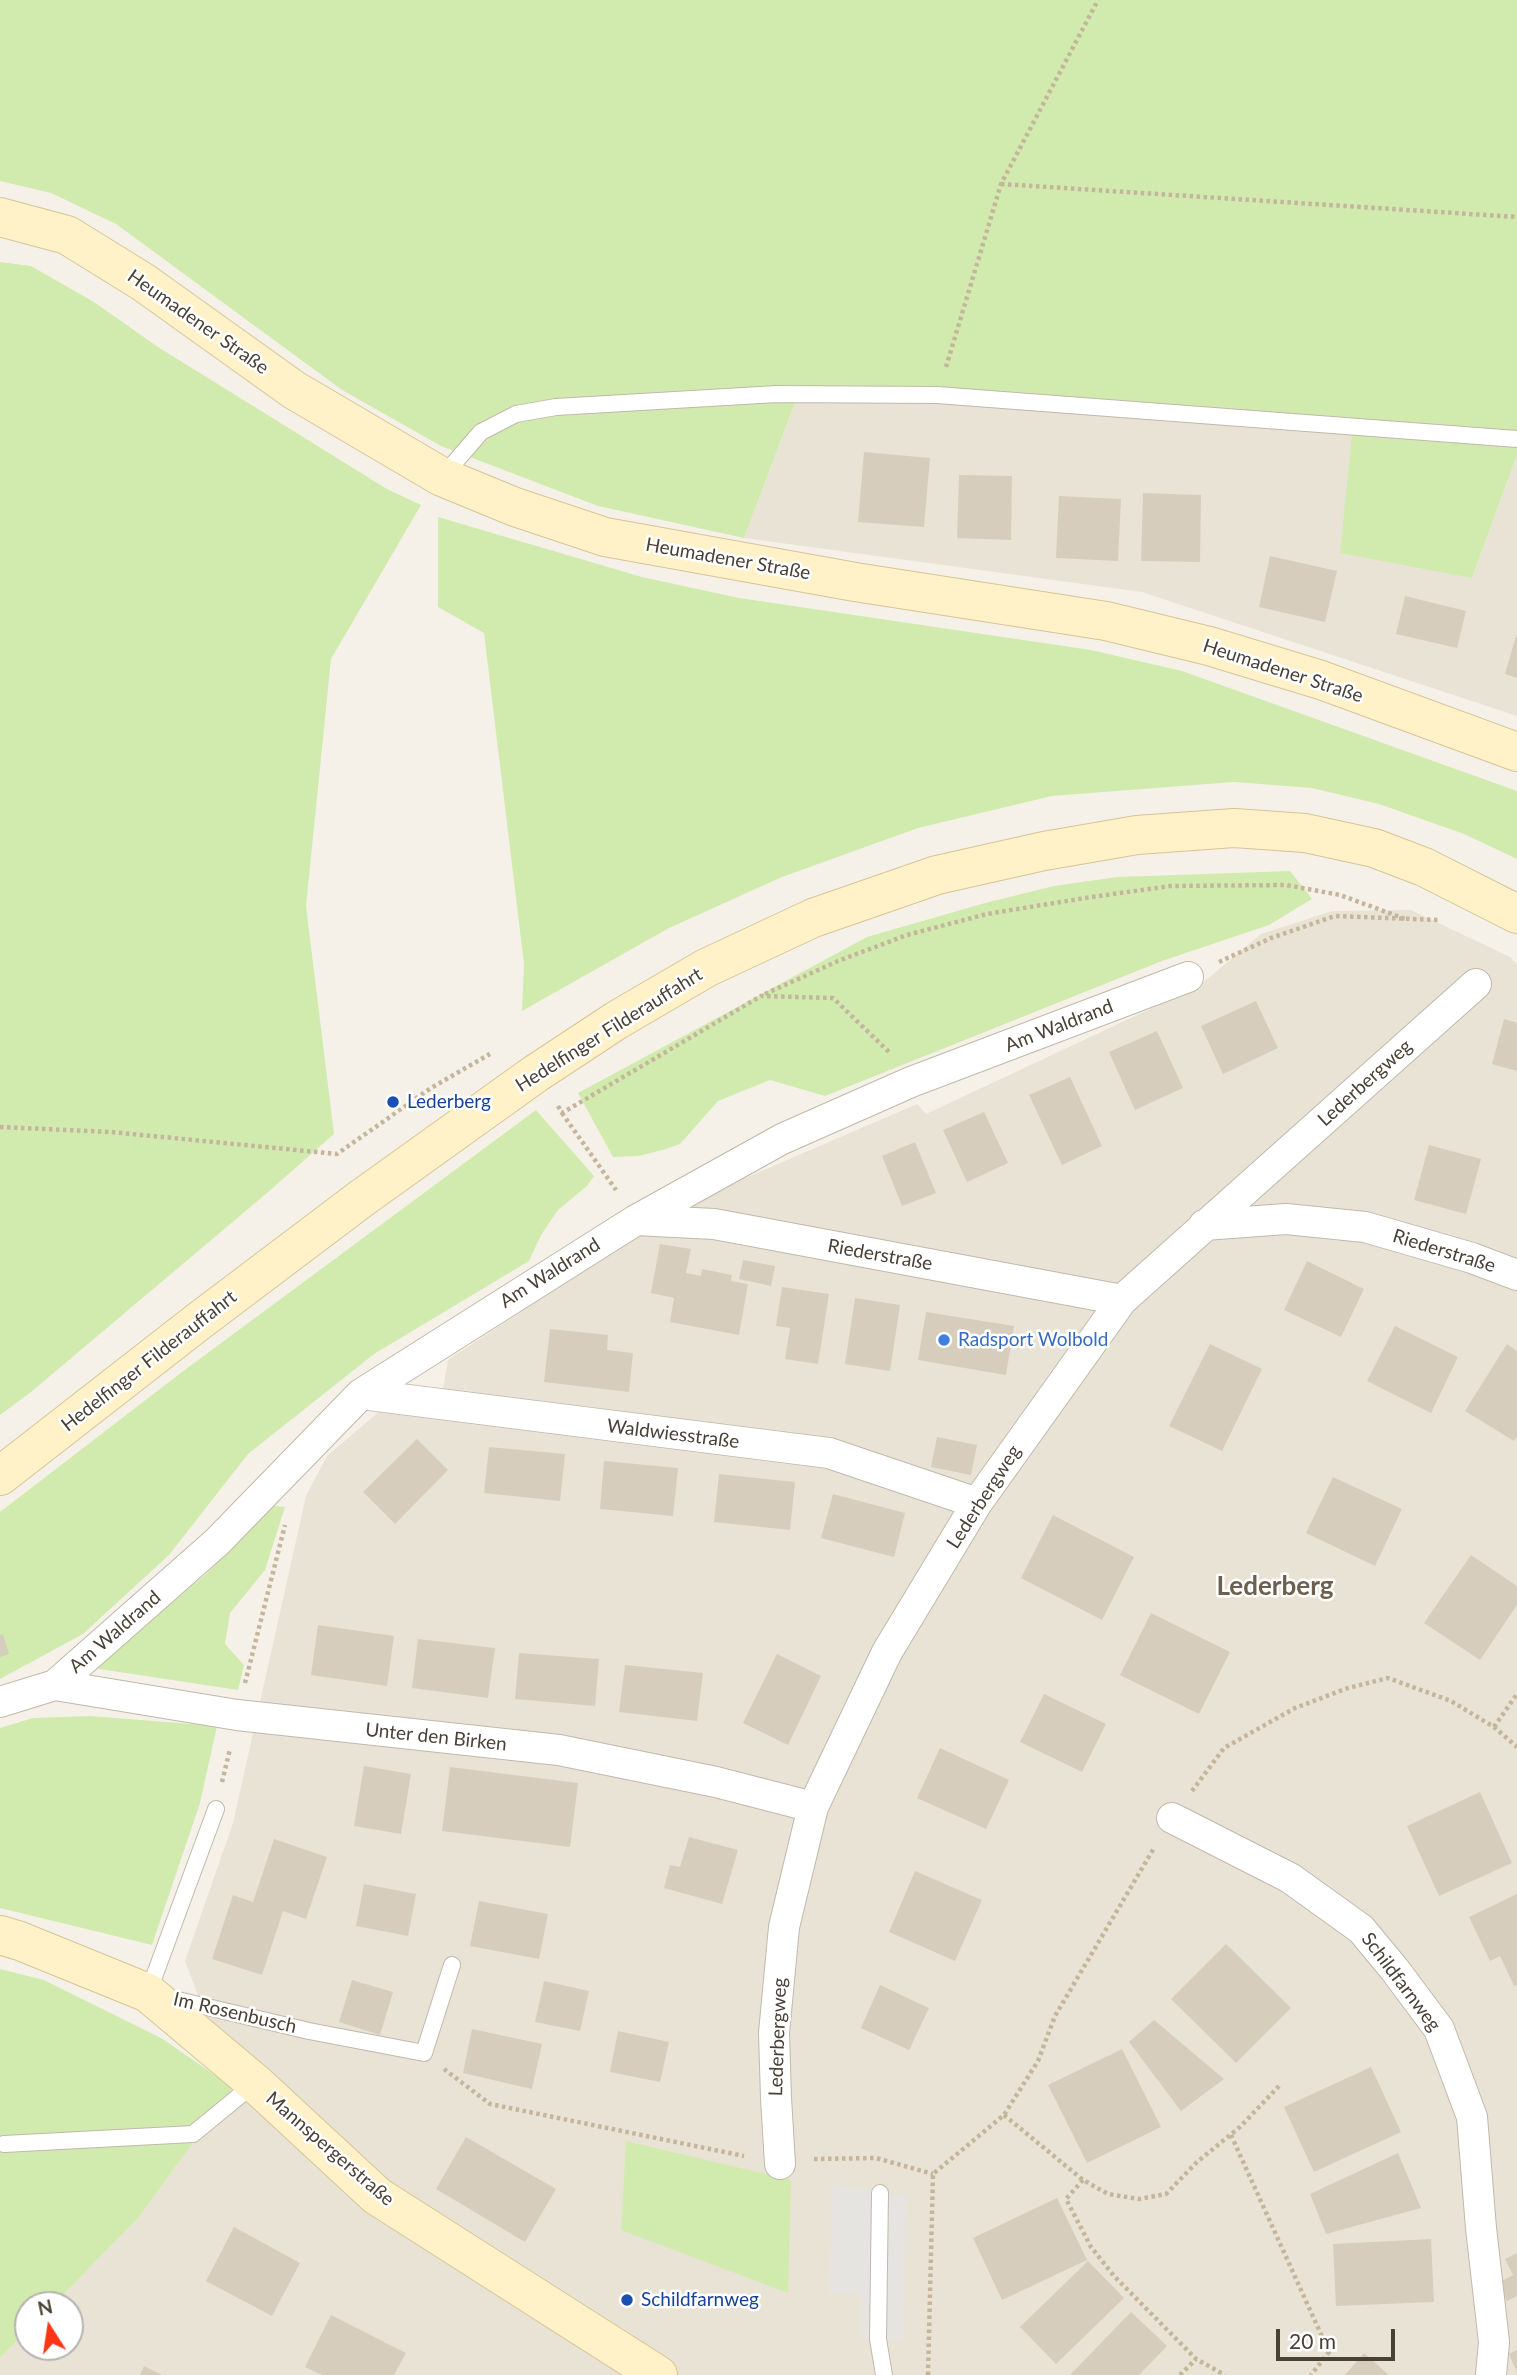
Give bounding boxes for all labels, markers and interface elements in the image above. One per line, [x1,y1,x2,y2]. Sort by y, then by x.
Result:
street label: Heumadener Straße [123,265,273,379]
street label: Heumadener Straße [644,533,812,585]
street label: Heumadener Straße [1200,634,1366,708]
street label: Hedelfinger Filderauffahrt [511,963,707,1097]
street label: Am Waldrand [1002,995,1116,1057]
street label: Lederbergweg [1313,1035,1417,1131]
place label: Lederberg [407,1091,491,1113]
marker: Lederberg [385,1094,401,1110]
street label: Riederstraße [1390,1225,1498,1277]
street label: Am Waldrand [496,1233,604,1313]
street label: Riederstraße [826,1235,934,1275]
street label: Hedelfinger Filderauffahrt [57,1286,241,1436]
place label: Radsport Wolbold [958,1329,1108,1351]
marker: Radsport Wolbold [936,1332,952,1348]
street label: Waldwiesstraße [606,1415,740,1453]
street label: Lederbergweg [942,1441,1026,1553]
district label: Lederberg [1217,1571,1333,1603]
street label: Am Waldrand [65,1586,165,1678]
street label: Unter den Birken [364,1718,508,1756]
street label: Schildfarnweg [1356,1928,1446,2036]
street label: Lederbergweg [765,1977,791,2097]
street label: Im Rosenbusch [171,1988,299,2038]
street label: Mannspergerstraße [261,2087,399,2211]
place label: Schildfarnweg [641,2289,759,2311]
north arrow [14,2291,84,2361]
marker: Schildfarnweg [619,2292,635,2308]
text: N [35,2294,54,2320]
scale bar [1279,2316,1398,2360]
text: 20 m [1289,2328,1336,2353]

